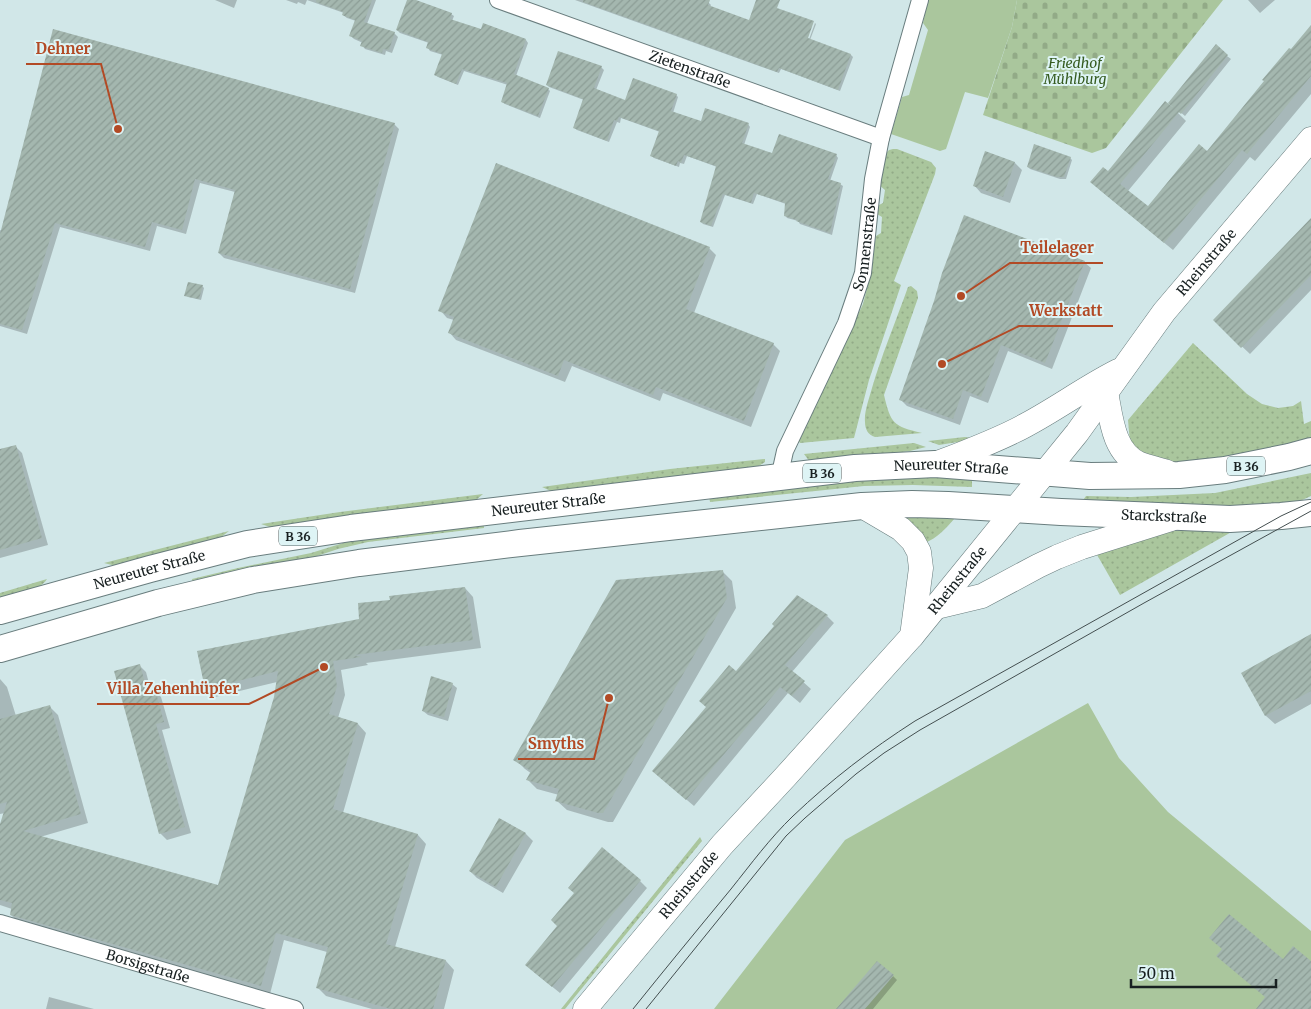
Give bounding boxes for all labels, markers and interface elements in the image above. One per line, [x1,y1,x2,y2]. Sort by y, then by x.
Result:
callout: Dehner [26,34,101,64]
text: Dehner [36,39,91,58]
street label: Zietenstraße [647,46,733,92]
park label: Friedhof Mühlburg [1043,54,1107,88]
street label: Sonnenstraße [849,196,880,293]
street label: Rheinstraße [1173,225,1240,300]
callout: Teilelager [1010,233,1103,263]
text: Teilelager [1020,238,1094,257]
callout: Werkstatt [1019,296,1113,326]
text: Werkstatt [1028,301,1103,320]
street label: Neureuter Straße [893,455,1009,479]
road number: B 36 [1227,456,1265,476]
road number: B 36 [803,463,841,482]
street label: Neureuter Straße [490,489,607,520]
street label: Starckstraße [1121,505,1207,527]
road number: B 36 [279,526,317,546]
street label: Rheinstraße [924,542,990,618]
street label: Neureuter Straße [92,546,207,593]
callout: Villa Zehenhüpfer [97,674,249,704]
text: Villa Zehenhüpfer [106,679,239,698]
callout: Smyths [518,729,594,759]
text: Smyths [528,734,584,753]
street label: Rheinstraße [655,847,722,922]
street label: Borsigstraße [104,945,192,987]
scale bar [1131,956,1276,988]
text: 50 m [1138,964,1175,983]

